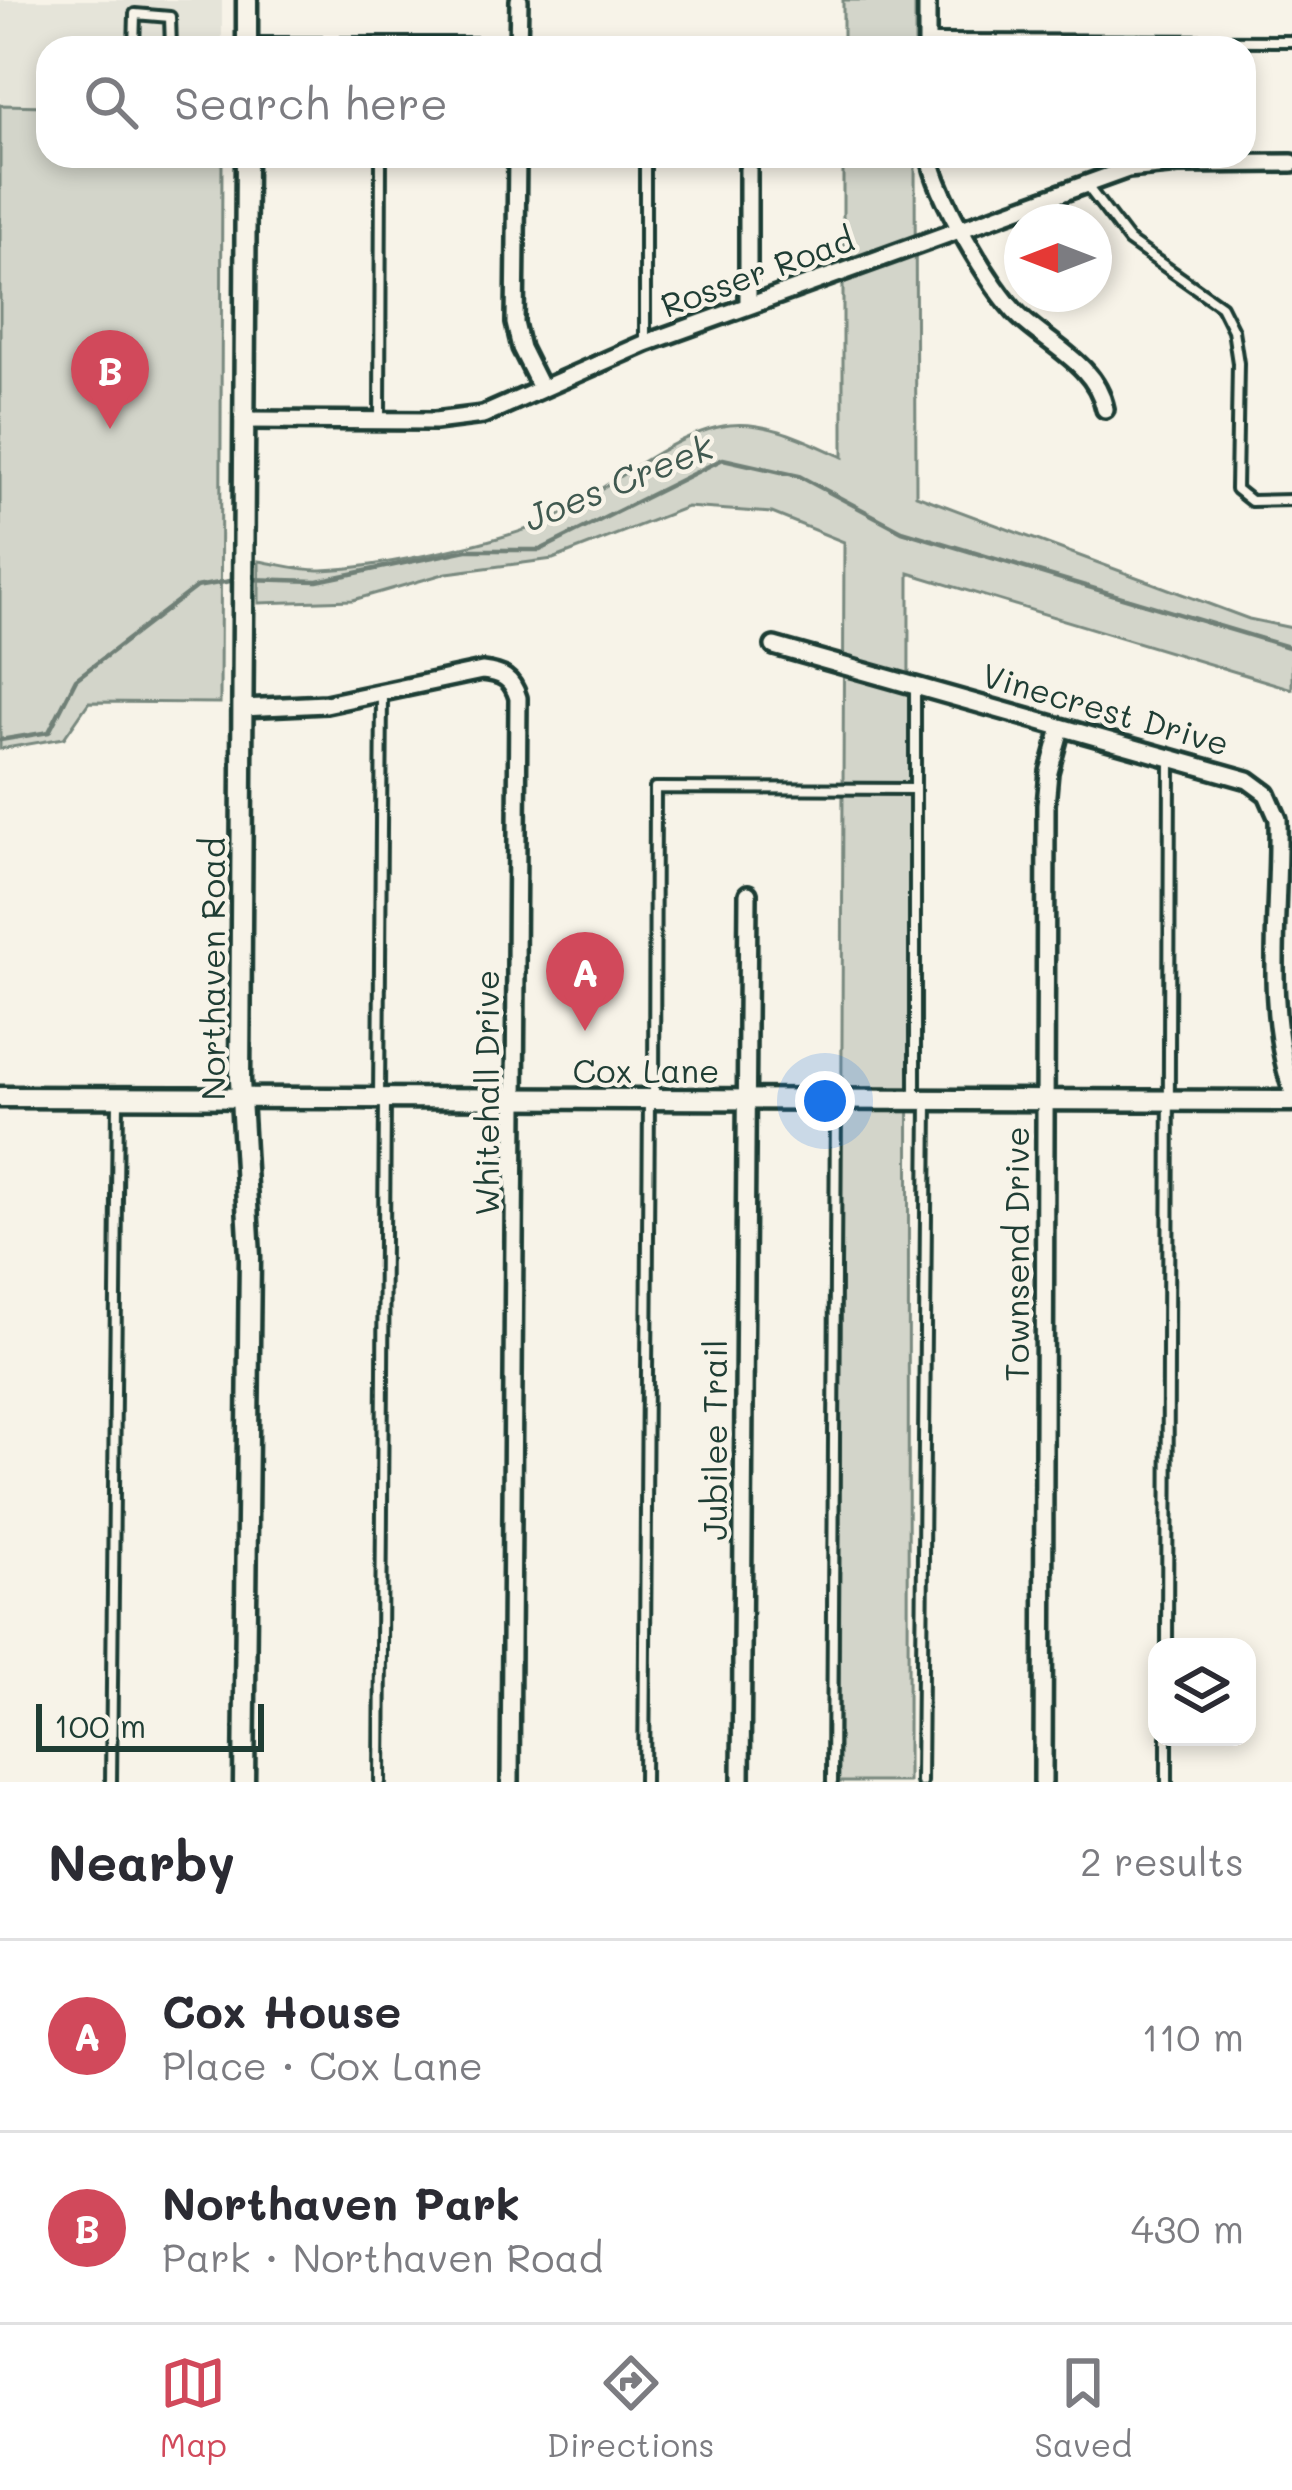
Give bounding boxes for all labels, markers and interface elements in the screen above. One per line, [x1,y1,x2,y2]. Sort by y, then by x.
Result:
search box [36,36,1256,168]
icon: search [78,69,144,135]
text: Search here [174,73,448,131]
north arrow [1004,204,1112,312]
street label: Rosser Road [654,216,860,326]
pin: B [71,330,149,429]
water label: Joes Creek [517,421,720,540]
street label: Vinecrest Drive [978,652,1234,764]
street label: Northaven Road [190,837,233,1101]
pin: A [546,932,624,1031]
street label: Whitehall Drive [464,970,507,1216]
street label: Cox Lane [572,1048,720,1091]
your location [795,1071,855,1131]
street label: Townsend Drive [994,1126,1037,1382]
street label: Jubilee Trail [692,1340,735,1540]
map controls [1148,1638,1256,1746]
button: layers [1148,1638,1256,1746]
scale bar [36,1698,264,1751]
text: 100 m [54,1703,146,1746]
text: Nearby [48,1827,235,1894]
text: 2 results [1080,1835,1244,1886]
text: Cox House [162,1981,401,2039]
text: A [73,2010,101,2061]
text: 110 m [1142,2010,1244,2061]
text: Place · Cox Lane [162,2039,483,2090]
text: Northaven Park [162,2173,520,2231]
text: B [74,2202,100,2253]
text: 430 m [1131,2202,1244,2253]
text: Park · Northaven Road [162,2231,603,2282]
tab: Map [160,2350,227,2465]
tab: Directions [547,2350,714,2465]
tab: Saved [1034,2350,1132,2465]

